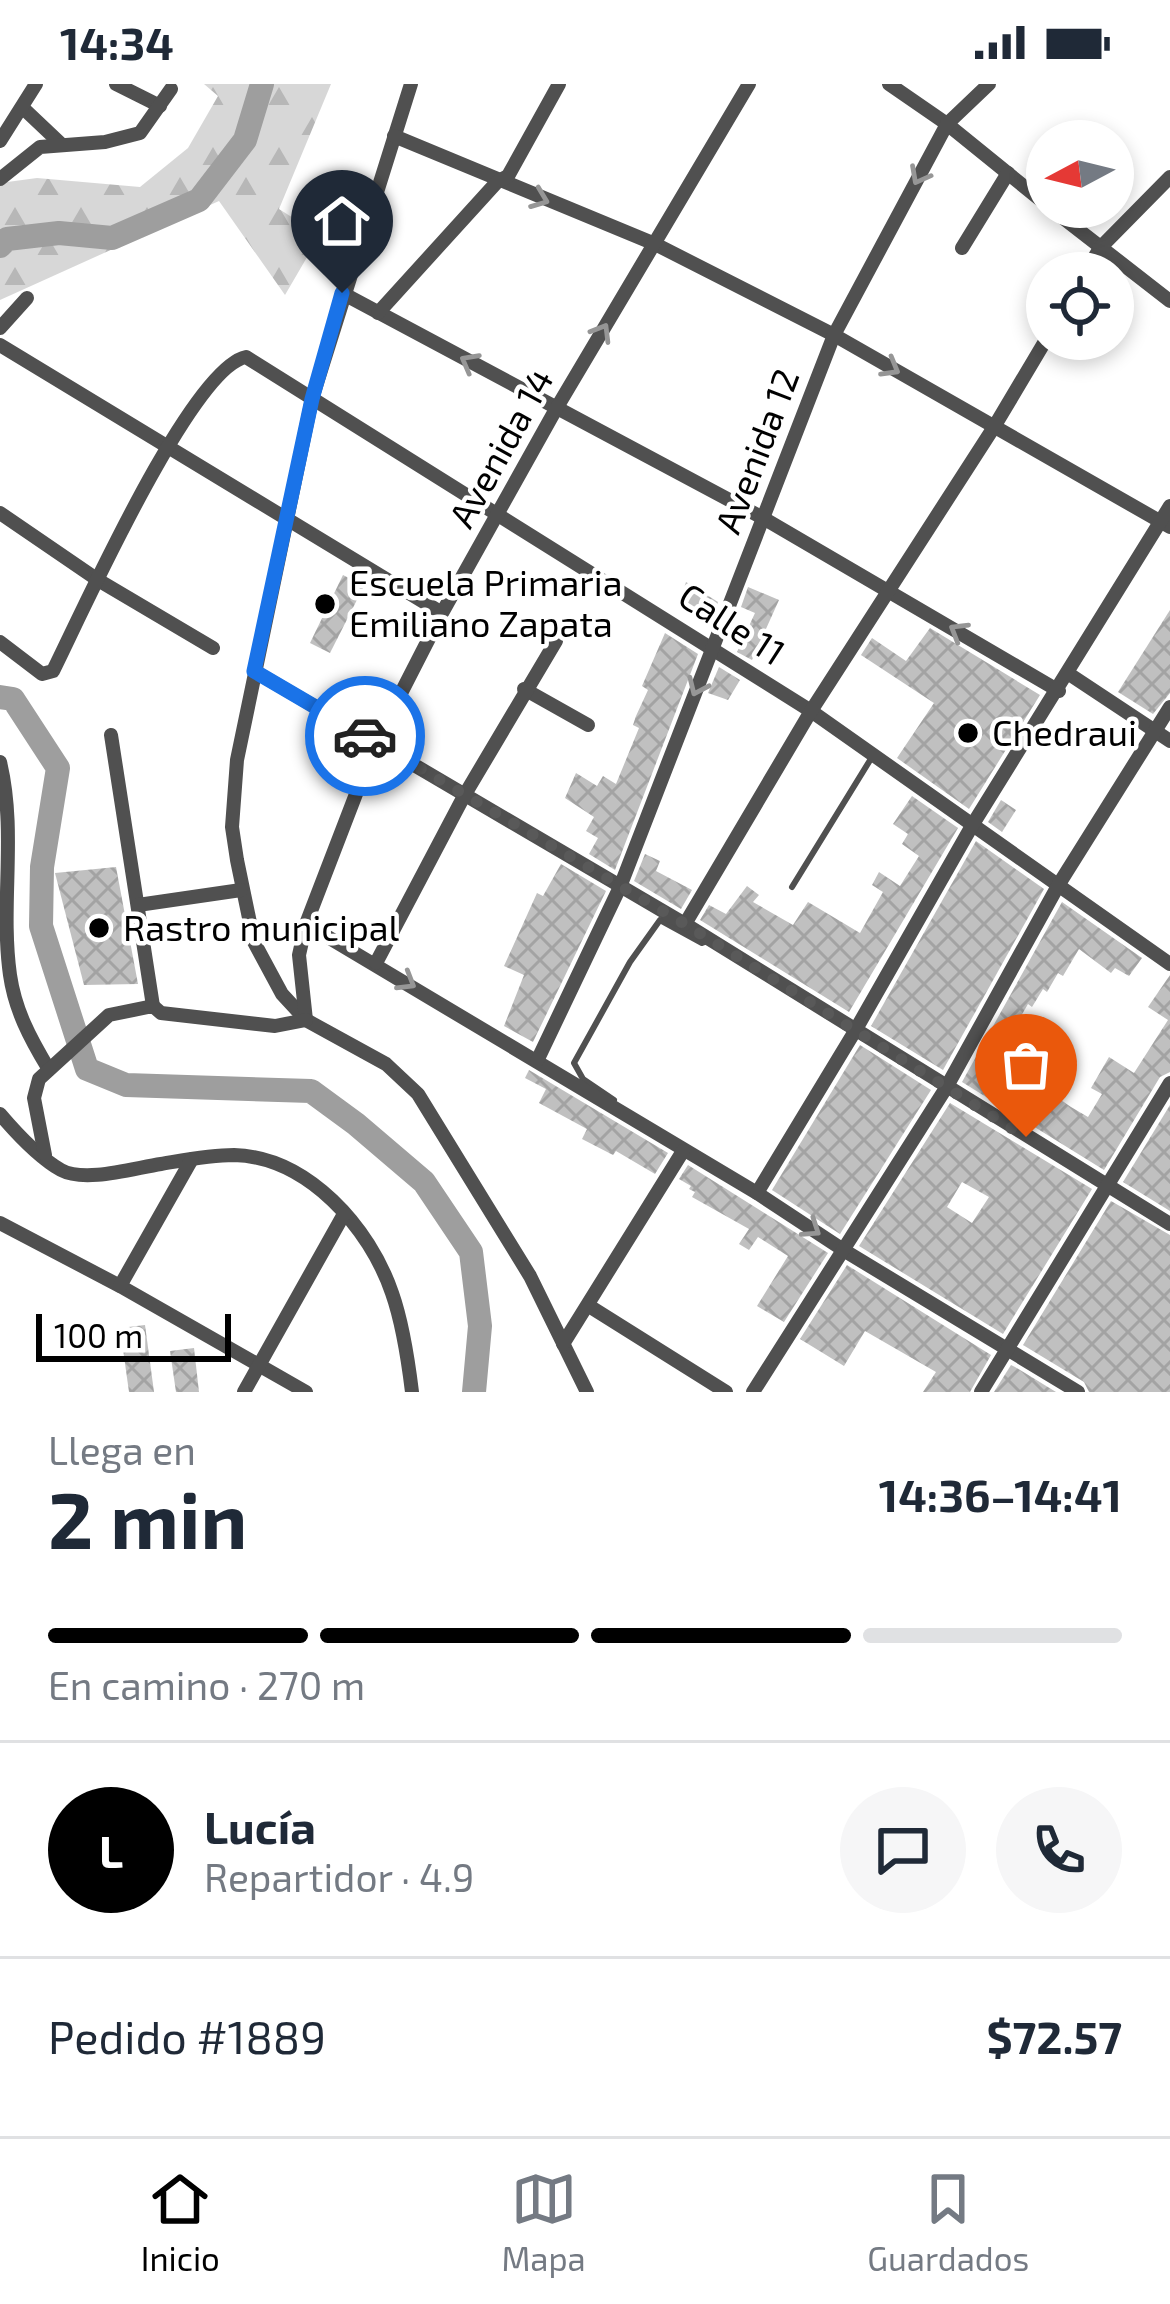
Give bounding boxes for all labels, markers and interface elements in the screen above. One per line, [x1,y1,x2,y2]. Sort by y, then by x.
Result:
text: 14:34 [60,15,174,69]
north arrow [1026,120,1134,228]
map controls [1026,120,1134,360]
one-way arrow [910,164,933,185]
pin [291,170,393,293]
one-way arrow [528,184,549,209]
icon: home [309,188,375,254]
button: locate [1026,252,1134,360]
one-way arrow [588,323,610,345]
one-way arrow [461,353,482,376]
one-way arrow [878,353,900,376]
street label: Avenida 14 [439,360,561,534]
street label: Avenida 12 [705,362,807,539]
place label: Escuela Primaria Emiliano Zapata [349,560,622,644]
street label: Calle 11 [672,573,794,673]
marker: Escuela Primaria Emiliano Zapata [312,591,338,617]
one-way arrow [949,623,971,645]
one-way arrow [687,675,711,696]
courier [305,676,425,796]
icon: car [332,703,398,769]
place label: Chedraui [992,710,1137,753]
marker: Chedraui [955,720,981,746]
place label: Rastro municipal [123,905,400,948]
marker: Rastro municipal [86,915,112,941]
one-way arrow [394,968,416,990]
pin [975,1014,1077,1137]
icon: bag [993,1032,1059,1098]
one-way arrow [798,1215,820,1237]
scale bar [36,1308,231,1361]
text: 100 m [54,1315,143,1355]
text: Llega en [48,1426,196,1473]
text: 14:36–14:41 [879,1467,1122,1521]
text: 2 min [48,1471,247,1565]
text: En camino · 270 m [48,1661,365,1708]
button: chat [840,1787,966,1913]
button: phone [996,1787,1122,1913]
text: Lucía [204,1799,316,1853]
text: L [99,1823,123,1877]
text: Repartidor · 4.9 [204,1853,474,1900]
text: Pedido #1889 [48,2009,326,2063]
text: $72.57 [986,2009,1122,2063]
tab: Inicio [141,2166,220,2278]
tab: Mapa [501,2166,586,2278]
tab: Guardados [867,2166,1029,2278]

